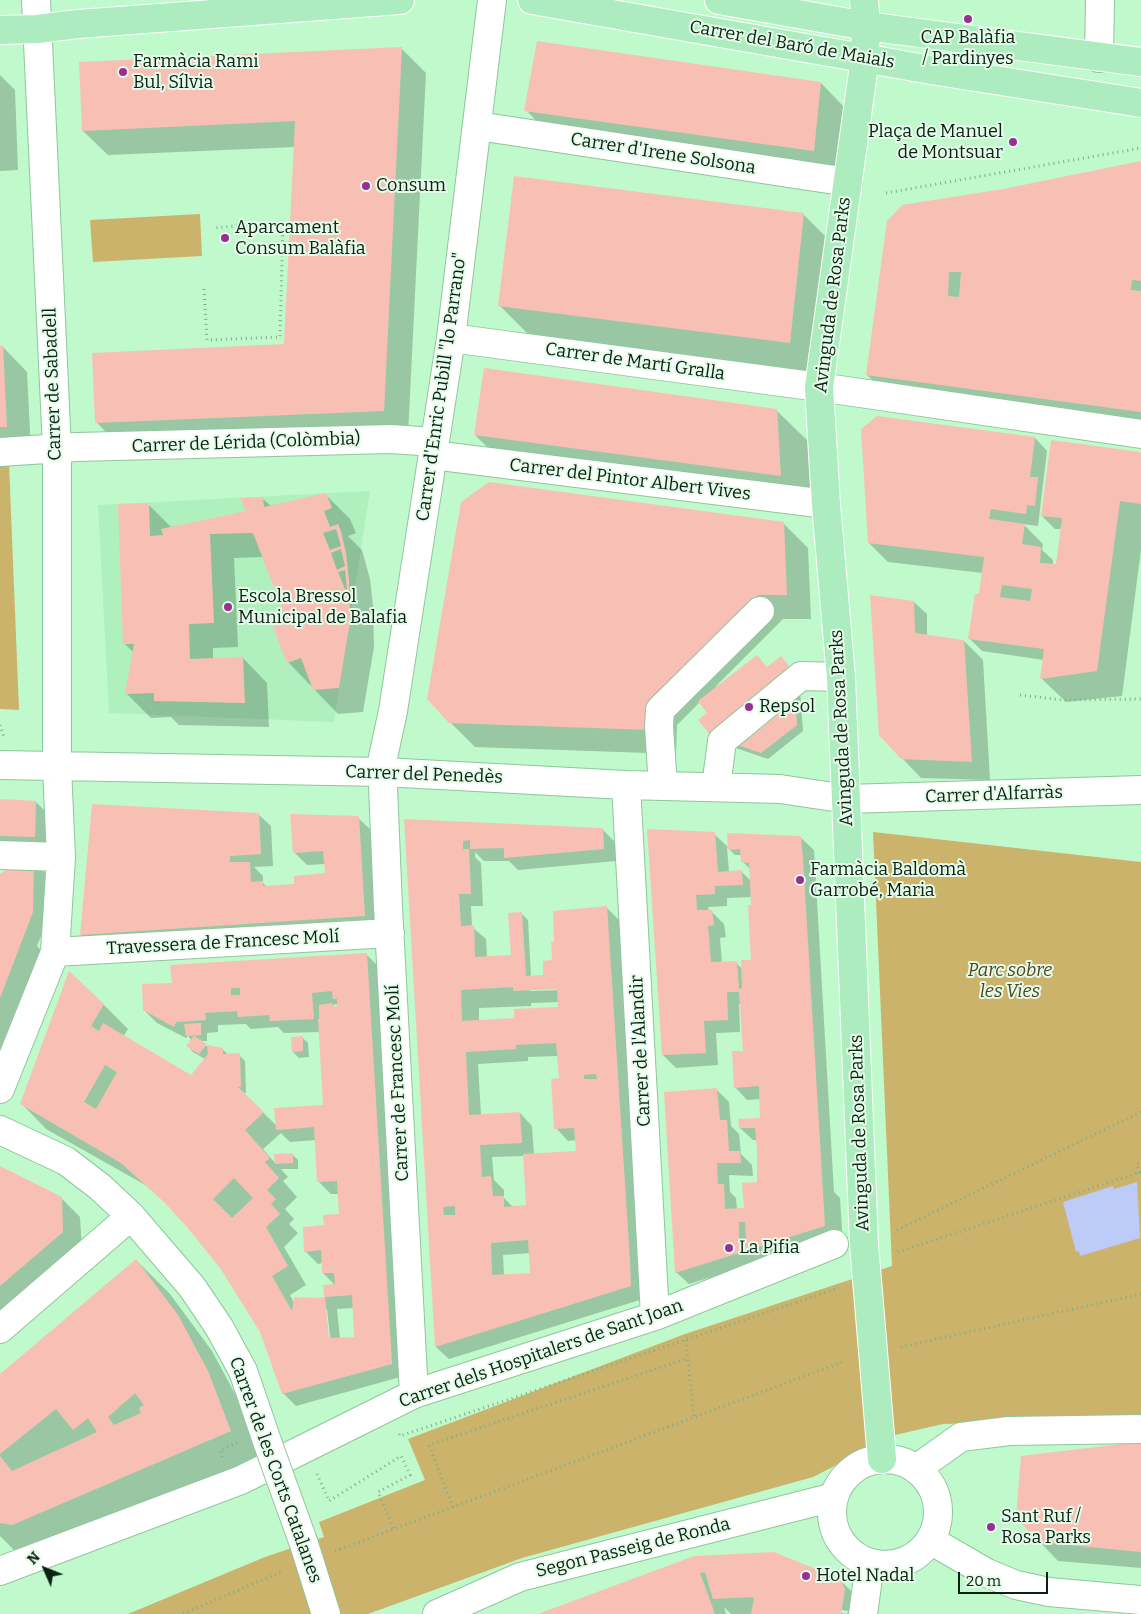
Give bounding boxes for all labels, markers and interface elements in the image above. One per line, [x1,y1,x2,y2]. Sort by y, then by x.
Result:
marker: CAP Balàfia / Pardinyes [962,13,974,25]
street label: Carrer del Baró de Maials [688,16,896,74]
place label: CAP Balàfia / Pardinyes [921,27,1015,70]
place label: Farmàcia Rami Bul, Sílvia [133,51,259,94]
marker: Farmàcia Rami Bul, Sílvia [117,66,129,78]
place label: Plaça de Manuel de Montsuar [868,121,1003,163]
street label: Carrer d'Irene Solsona [569,129,757,179]
marker: Plaça de Manuel de Montsuar [1007,136,1019,148]
place label: Consum [376,175,446,197]
marker: Consum [360,180,372,192]
street label: Avinguda de Rosa Parks [810,196,856,394]
place label: Aparcament Consum Balàfia [235,217,366,260]
marker: Aparcament Consum Balàfia [219,232,231,244]
street label: Carrer d'Enric Pubill "lo Parrano" [412,251,472,523]
street label: Carrer de Sabadell [40,307,66,461]
street label: Carrer de Martí Gralla [544,339,726,385]
street label: Carrer de Lérida (Colòmbia) [131,428,361,458]
street label: Carrer del Pintor Albert Vives [508,454,752,506]
place label: Escola Bressol Municipal de Balafia [238,586,407,628]
marker: Escola Bressol Municipal de Balafia [222,601,234,613]
street label: Avinguda de Rosa Parks [826,629,858,827]
place label: Repsol [759,696,815,718]
marker: Repsol [743,701,755,713]
street label: Carrer del Penedès [345,761,503,789]
street label: Carrer d'Alfarràs [925,782,1063,808]
place label: Farmàcia Baldomà Garrobé, Maria [810,859,966,902]
marker: Farmàcia Baldomà Garrobé, Maria [794,874,806,886]
street label: Travessera de Francesc Molí [106,926,340,960]
park label: Parc sobre les Vies [968,960,1052,1002]
street label: Carrer de l'Alandir [626,975,656,1127]
street label: Carrer de Francesc Molí [382,984,414,1182]
street label: Avinguda de Rosa Parks [846,1034,874,1232]
place label: La Pifia [739,1237,799,1259]
marker: La Pifia [723,1242,735,1254]
street label: Carrer dels Hospitalers de Sant Joan [396,1295,686,1413]
street label: Carrer de les Corts Catalanes [224,1354,326,1586]
place label: Sant Ruf / Rosa Parks [1001,1506,1091,1548]
street label: Segon Passeig de Ronda [534,1513,732,1583]
marker: Sant Ruf / Rosa Parks [985,1521,997,1533]
north arrow [20,1544,70,1594]
text: N [24,1548,44,1568]
scale bar [961,1562,1051,1594]
place label: Hotel Nadal [816,1565,915,1587]
marker: Hotel Nadal [800,1570,812,1582]
text: 20 m [966,1572,1001,1590]

